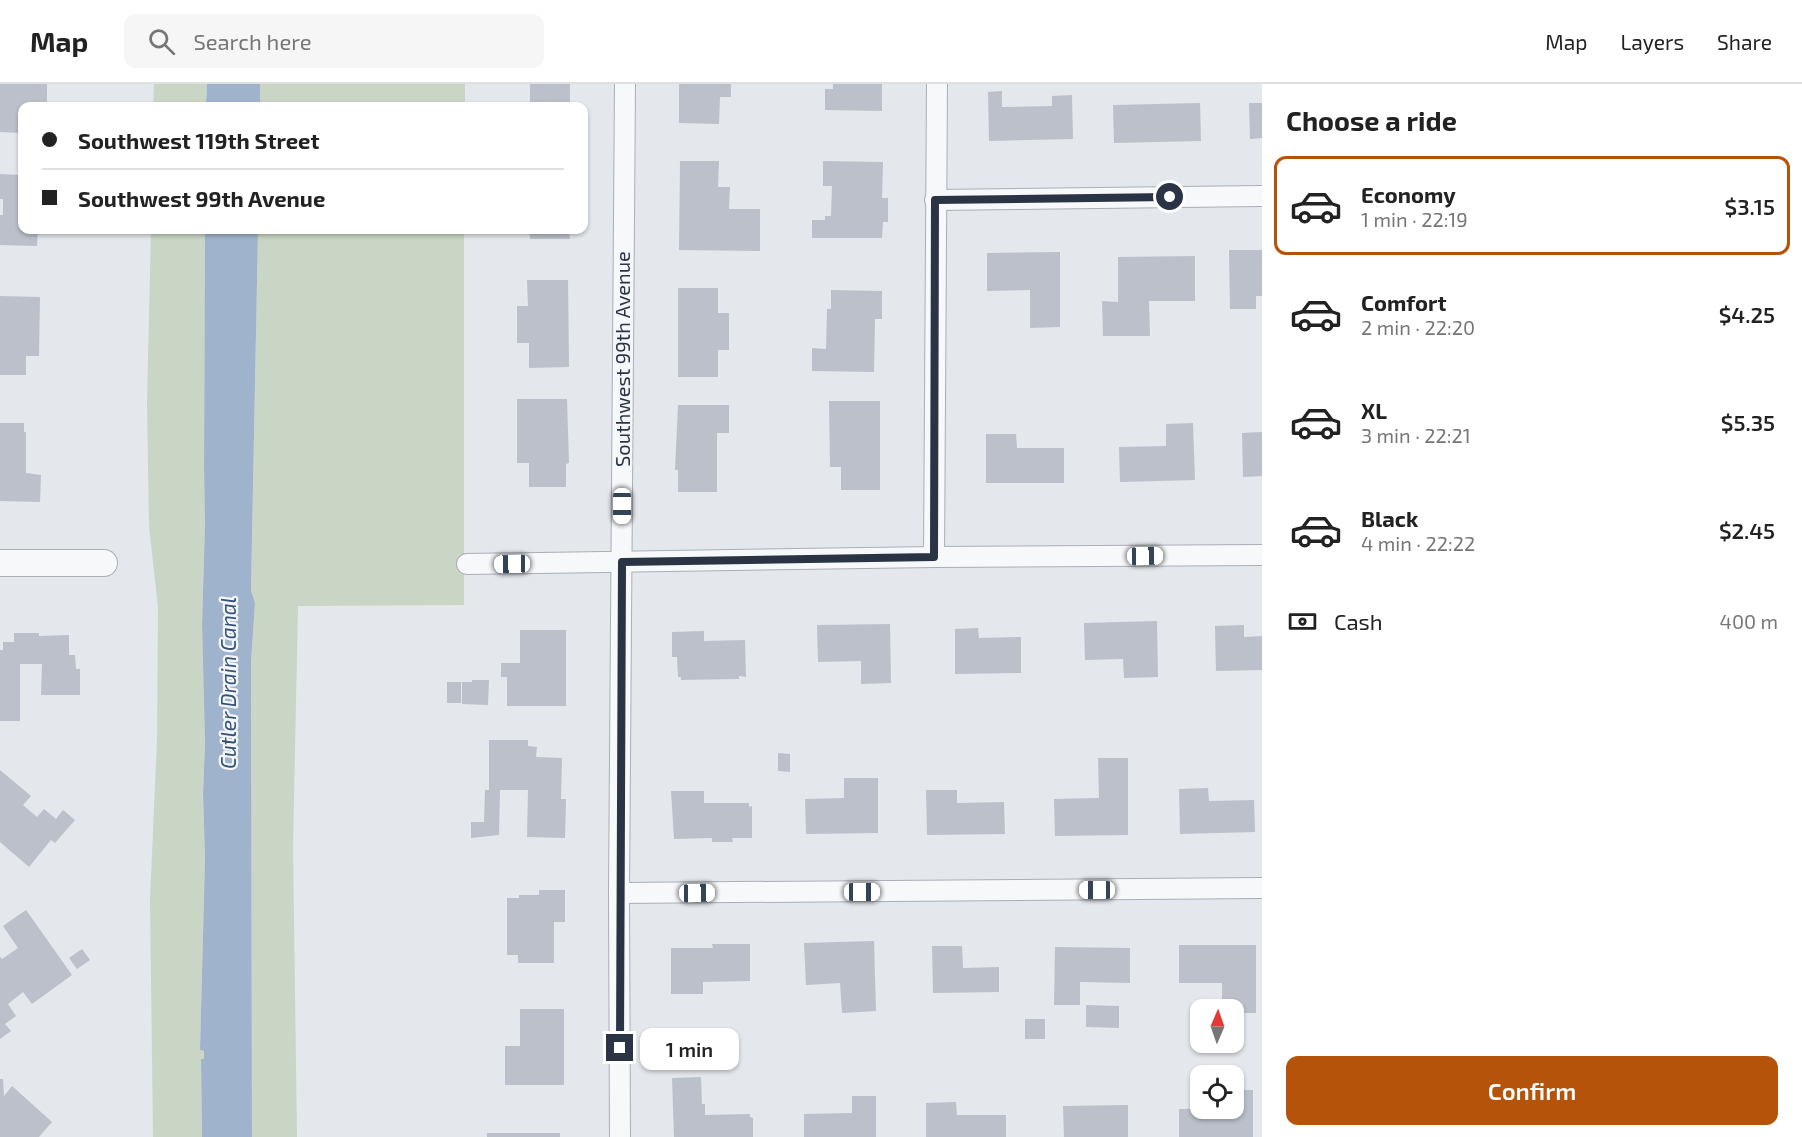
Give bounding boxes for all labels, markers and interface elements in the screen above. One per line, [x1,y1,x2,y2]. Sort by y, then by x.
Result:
search box [124,14,544,68]
text: Map [30,24,88,58]
icon: search [145,25,178,58]
text: Search here [193,28,312,54]
text: Map [1545,29,1587,54]
text: Layers [1620,29,1684,54]
text: Share [1717,29,1772,54]
text: Choose a ride [1286,104,1457,136]
text: Southwest 119th Street [78,127,319,153]
icon: car [1289,179,1343,233]
text: Economy [1361,181,1456,207]
route start [1156,183,1183,210]
text: Southwest 99th Avenue [78,185,325,211]
text: $3.15 [1725,193,1775,219]
text: 1 min · 22:19 [1361,207,1468,231]
street label: Southwest 99th Avenue [610,251,634,467]
icon: car [1289,287,1343,341]
text: Comfort [1361,289,1446,315]
text: $4.25 [1719,301,1775,327]
text: 2 min · 22:20 [1361,315,1475,339]
icon: car [1289,395,1343,449]
text: XL [1361,397,1387,423]
text: $5.35 [1721,409,1775,435]
text: 3 min · 22:21 [1361,423,1471,447]
car [613,488,631,524]
icon: car [1289,503,1343,557]
text: Black [1361,505,1418,531]
text: $2.45 [1719,517,1775,543]
text: 4 min · 22:22 [1361,531,1475,555]
car [1127,547,1163,565]
car [494,555,530,573]
water label: Cutler Drain Canal [215,597,240,769]
icon: cash [1286,605,1319,638]
text: Cash [1334,608,1383,634]
text: 400 m [1720,609,1778,633]
car [1079,881,1115,899]
car [844,883,880,901]
car [679,884,715,902]
north arrow [1190,999,1244,1053]
map controls [1190,999,1244,1119]
callout: 1 min [641,1027,740,1069]
route end [606,1034,633,1061]
text: 1 min [666,1037,713,1061]
button: Confirm [1286,1056,1778,1125]
button: locate [1190,1065,1244,1119]

